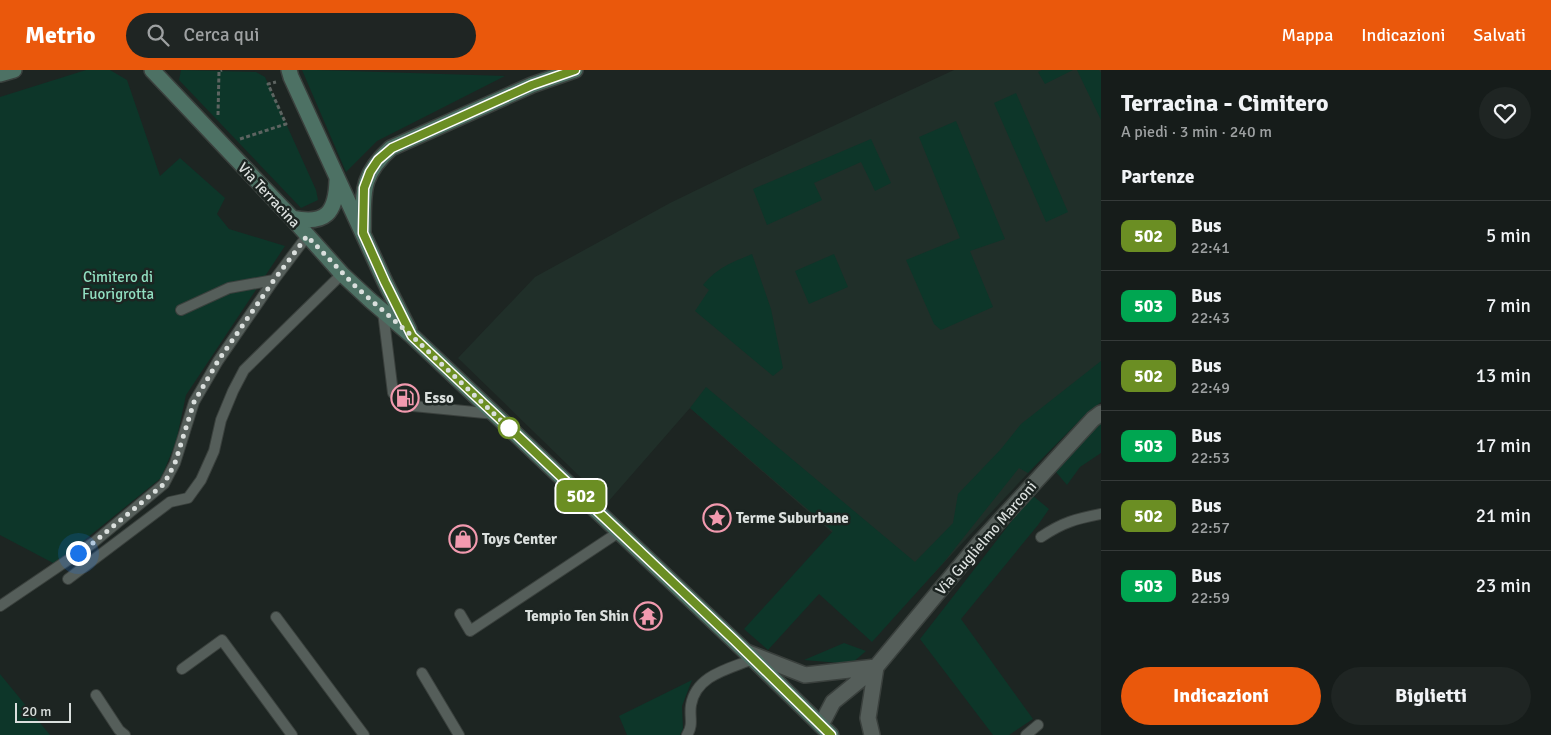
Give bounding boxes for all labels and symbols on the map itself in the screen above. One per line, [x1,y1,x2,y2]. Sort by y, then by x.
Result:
street label: Via Terracina [234,159,304,231]
park label: Cimitero di Fuorigrotta [82,268,154,303]
fuel station icon: Esso [390,383,420,413]
place label: Esso [424,389,454,407]
unlabelled marker [498,417,520,439]
street label: Via Guglielmo Marconi [932,477,1040,599]
line badge: 502 [552,480,610,512]
place icon: Terme Suburbane [702,503,732,533]
place label: Terme Suburbane [736,509,849,527]
shop icon: Toys Center [448,524,478,554]
place label: Toys Center [482,530,557,548]
your location [66,541,91,566]
temple icon: Tempio Ten Shin [633,601,663,631]
place label: Tempio Ten Shin [525,607,629,625]
scale bar [15,700,71,723]

